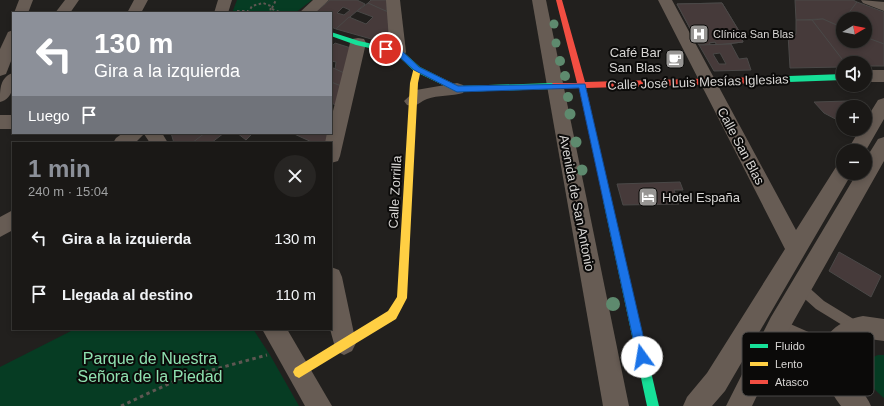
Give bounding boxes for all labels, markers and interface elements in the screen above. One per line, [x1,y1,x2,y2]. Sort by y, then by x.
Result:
north arrow [836,12,872,48]
map controls [836,12,872,180]
hospital icon: Clínica San Blas [688,23,710,45]
icon: left [28,28,80,80]
text: 130 m [94,28,173,59]
place label: Clínica San Blas [713,28,794,40]
pin [369,32,403,66]
icon: arrive [375,38,397,60]
place label: Café Bar San Blas [609,45,662,75]
cafe icon: Café Bar San Blas [664,48,686,70]
button: sound [836,56,872,92]
text: Gira a la izquierda [94,61,240,81]
street label: Calle José Luis Mesías Iglesias [607,71,789,93]
button: + [836,100,872,136]
icon: arrive [78,104,100,126]
street label: Calle San Blas [714,105,768,188]
text: Luego [28,107,70,124]
street label: Avenida de San Antonio [556,134,598,272]
button: − [836,144,872,180]
street label: Calle Zorrilla [386,154,404,229]
text: 1 min [28,155,91,182]
button: close [274,155,316,197]
text: 240 m · 15:04 [28,184,108,199]
hotel icon: Hotel España [637,186,659,208]
place label: Hotel España [662,190,741,205]
icon: left [28,227,50,249]
text: Gira a la izquierda [62,230,191,247]
text: 130 m [274,230,316,247]
icon: arrive [28,283,50,305]
text: Llegada al destino [62,286,193,303]
text: 110 m [275,286,316,303]
legend [742,332,874,396]
position arrow [621,336,663,378]
text: Fluido [775,340,805,352]
park label: Parque de Nuestra Señora de la Piedad [78,350,223,385]
text: Lento [775,358,803,370]
text: Atasco [775,376,809,388]

